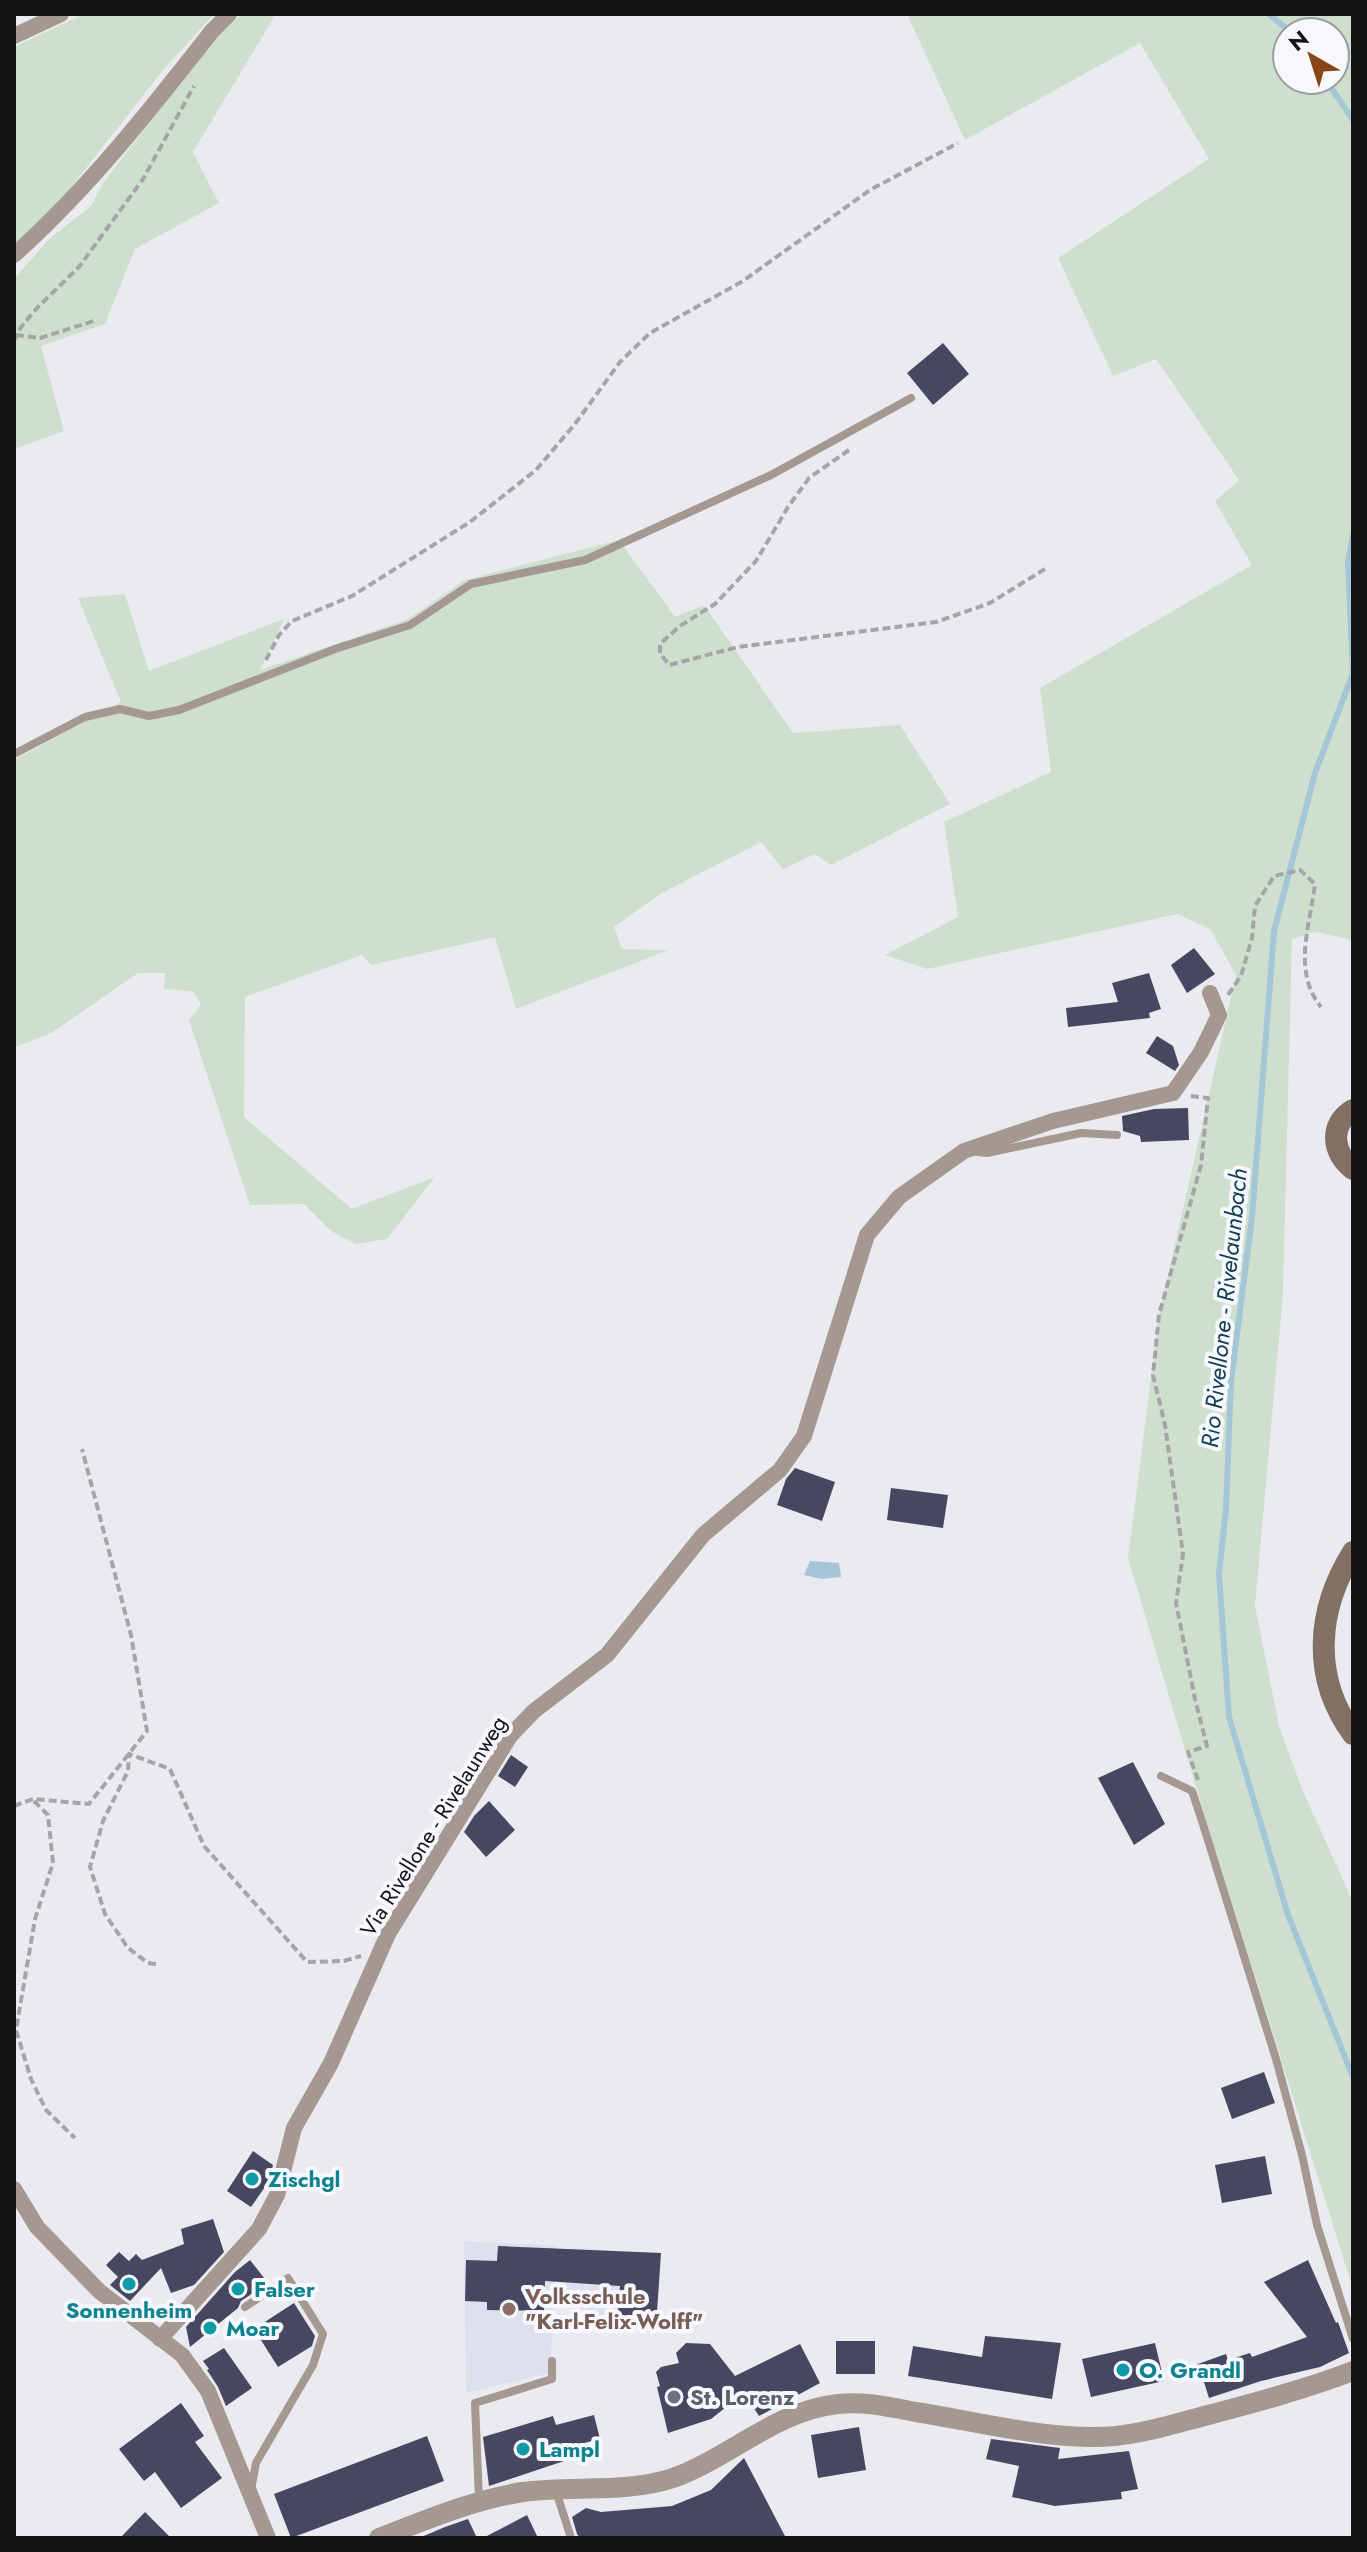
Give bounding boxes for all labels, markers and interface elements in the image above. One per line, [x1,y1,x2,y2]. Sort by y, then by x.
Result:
north arrow [1271,16,1351,96]
text: N [1282,23,1315,58]
water label: Rio Rivellone - Rivelaunbach [1192,1166,1256,1450]
street label: Via Rivellone - Rivelaunweg [352,1709,514,1943]
place label: Zischgl [268,2163,341,2195]
marker: Zischgl [243,2170,261,2188]
place label: Falser [254,2273,315,2305]
marker: Sonnenheim [120,2275,138,2293]
marker: Falser [229,2280,247,2298]
place label: Volksschule "Karl-Felix-Wolff" [524,2280,703,2337]
place label: Sonnenheim [66,2294,192,2326]
marker: Volksschule "Karl-Felix-Wolff" [500,2300,518,2318]
place label: Moar [226,2312,279,2344]
marker: Moar [201,2319,219,2337]
place label: O. Grandl [1139,2354,1241,2386]
marker: O. Grandl [1114,2361,1132,2379]
place label: St. Lorenz [690,2381,795,2413]
marker: St. Lorenz [665,2388,683,2406]
place label: Lampl [539,2433,600,2465]
marker: Lampl [514,2440,532,2458]

